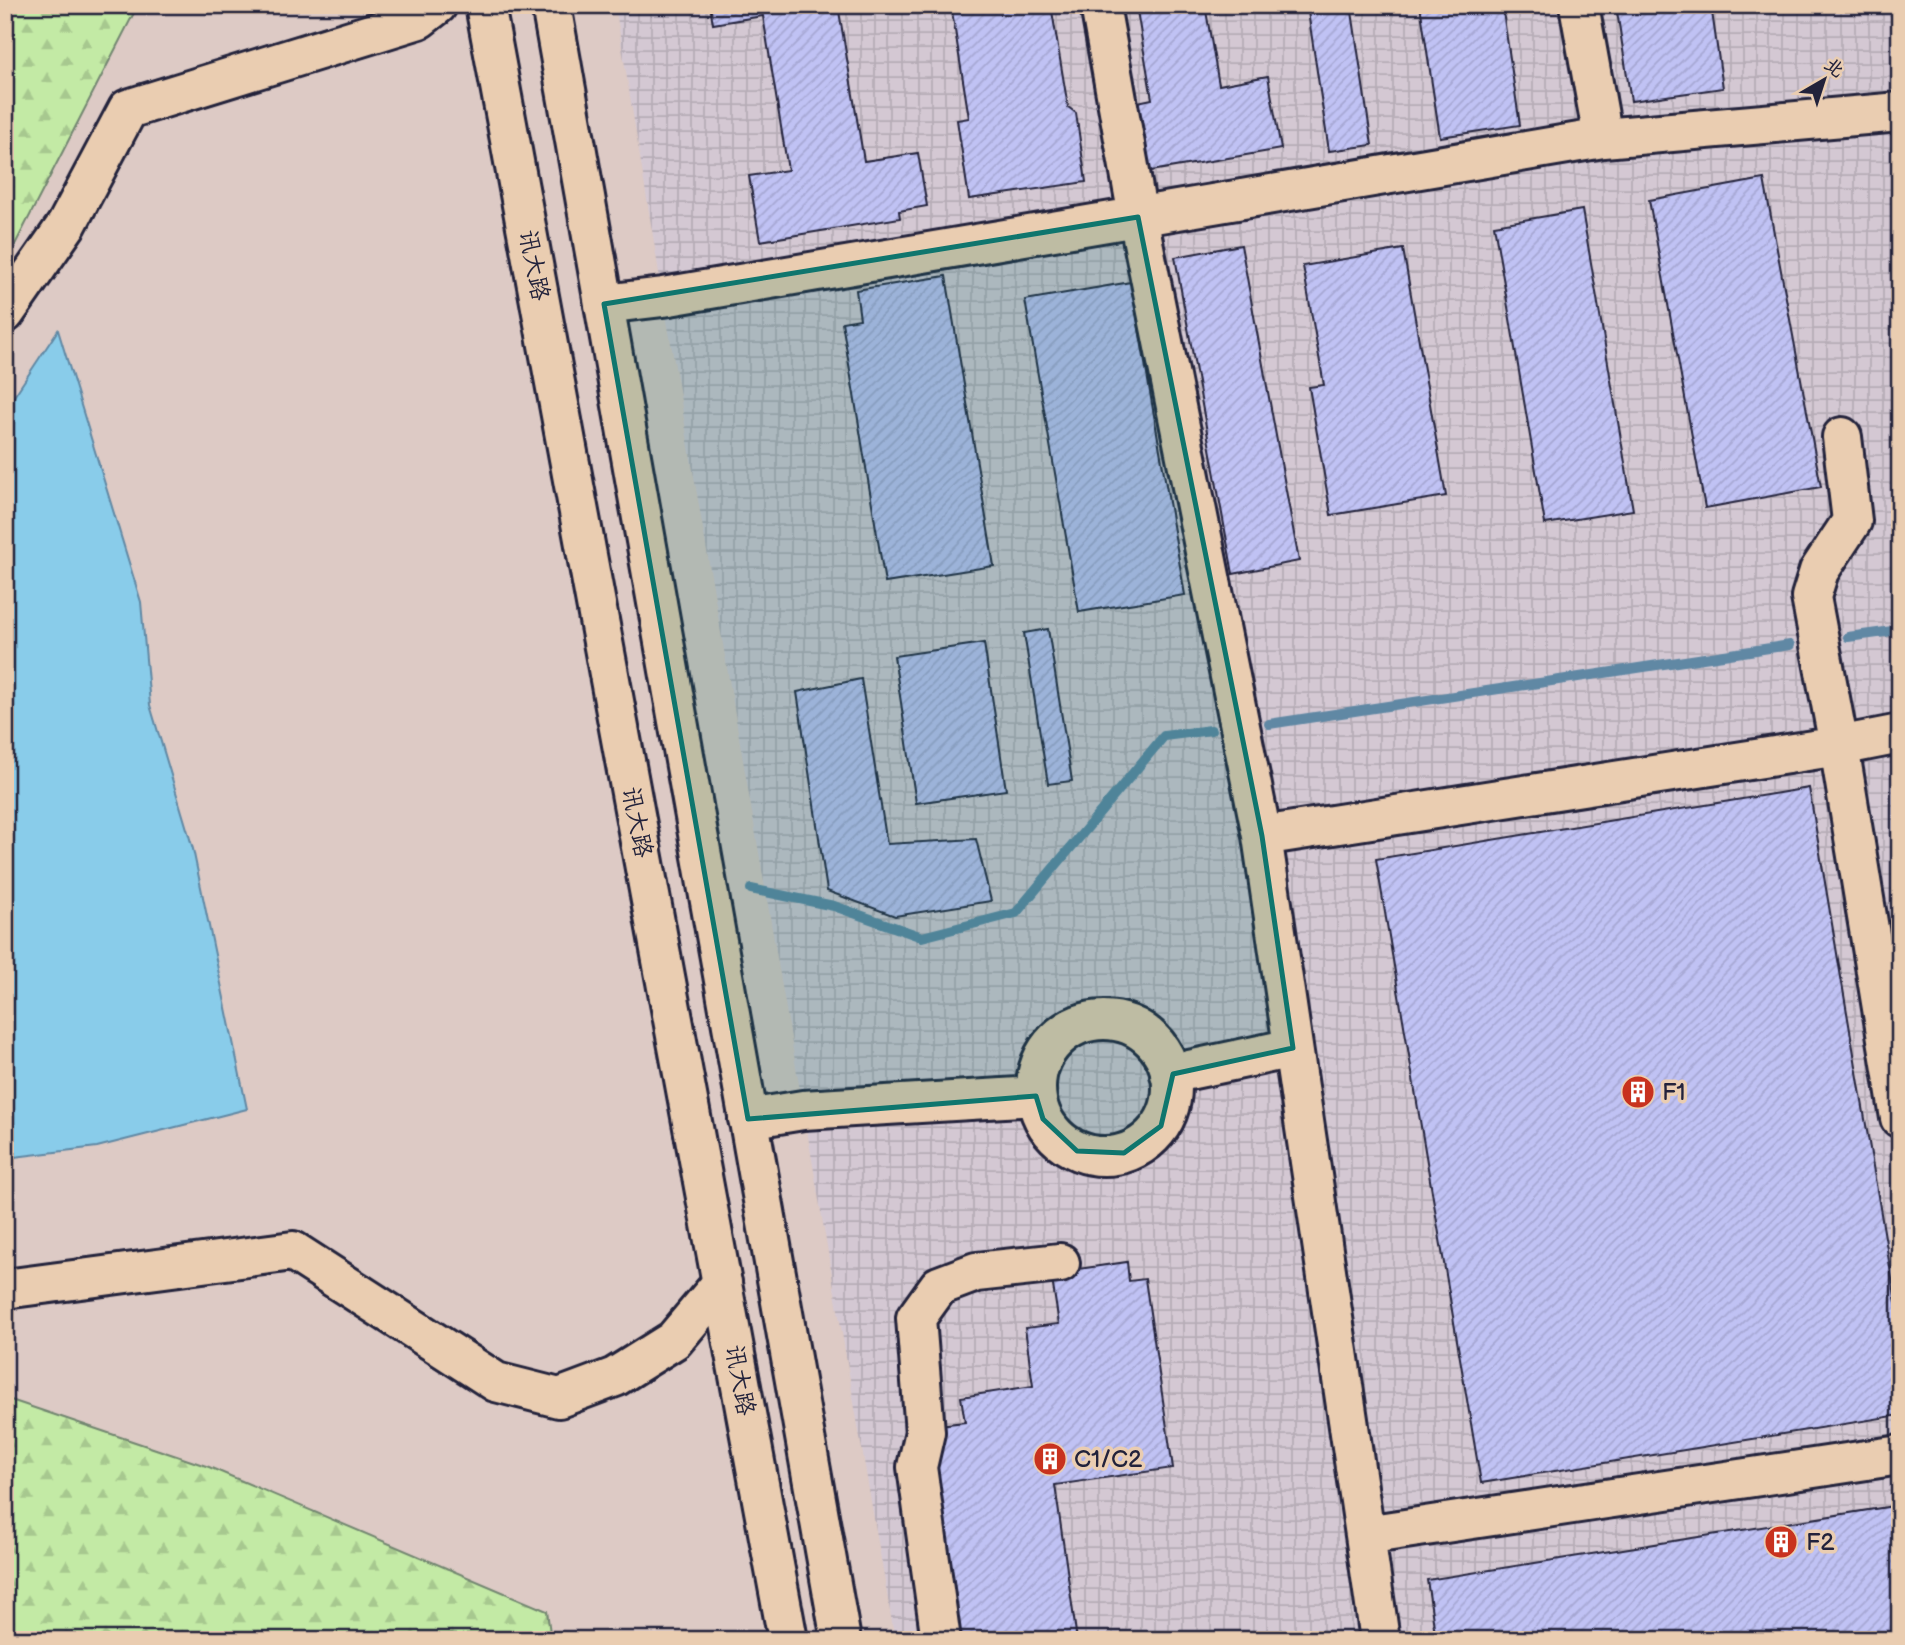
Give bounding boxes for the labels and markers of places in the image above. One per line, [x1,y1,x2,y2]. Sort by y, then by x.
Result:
building icon: F1 [1619,1073,1657,1111]
place label: F1 [1662,1078,1686,1107]
building icon: C1/C2 [1031,1440,1069,1478]
place label: C1/C2 [1074,1445,1142,1474]
building icon: F2 [1762,1523,1800,1561]
place label: F2 [1806,1528,1834,1557]

